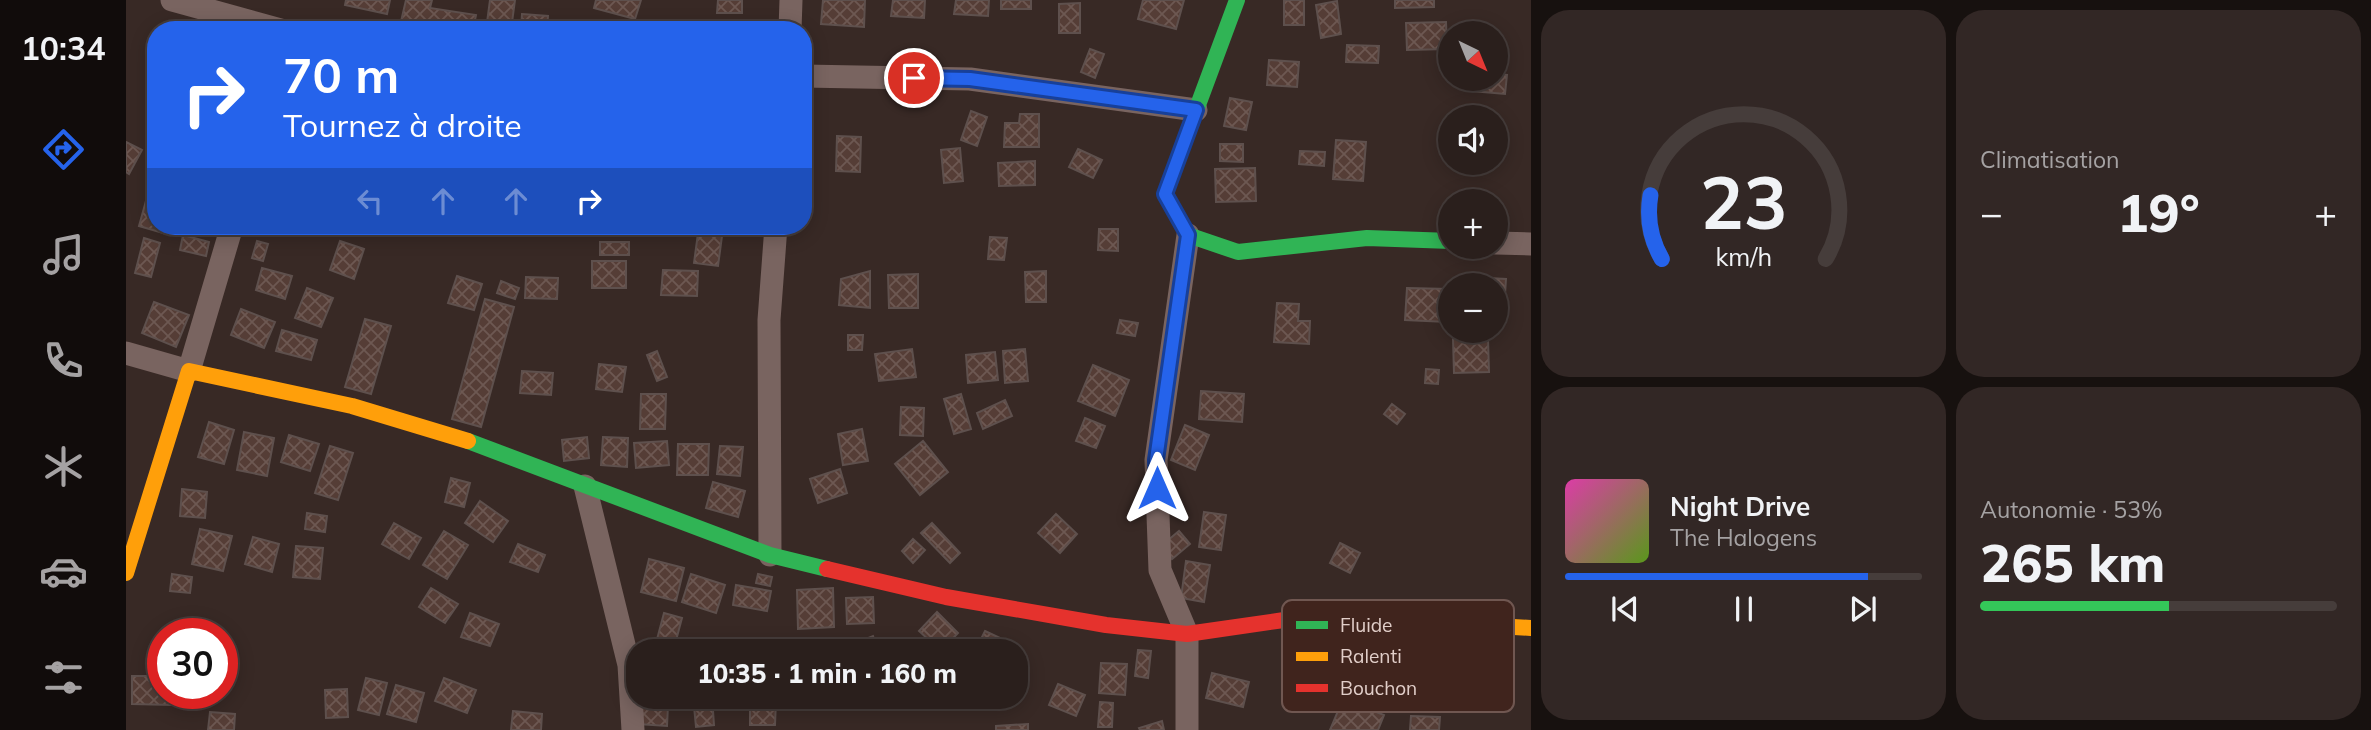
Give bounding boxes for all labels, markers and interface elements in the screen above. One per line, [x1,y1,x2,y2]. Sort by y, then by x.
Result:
north arrow [1438,21,1508,91]
map controls [1438,21,1508,343]
text: 10:34 [21,28,105,68]
text: 70 m [283,44,399,105]
pin [884,48,944,108]
icon: right [168,49,259,140]
icon: arrive [895,59,933,97]
text: Tournez à droite [283,105,522,145]
button: sound [1438,105,1508,175]
icon: directions [39,125,88,174]
text: Climatisation [1980,145,2120,174]
text: 23 [1700,157,1787,248]
text: 19° [2117,180,2200,245]
icon: left [351,182,389,220]
icon: ahead [424,182,462,220]
icon: ahead [497,182,535,220]
icon: right [570,182,608,220]
button: + [1438,189,1508,259]
text: − [1980,189,2003,237]
text: + [2314,189,2337,237]
icon: music [39,230,88,279]
text: km/h [1715,241,1772,272]
button: − [1438,273,1508,343]
icon: phone [39,336,88,385]
icon: climate [39,442,88,491]
position arrow [1120,451,1194,525]
text: Night Drive [1670,490,1810,523]
text: Autonomie · 53% [1980,495,2163,524]
text: The Halogens [1670,523,1817,552]
text: 265 km [1980,530,2165,595]
icon: car [39,547,88,596]
icon: previous [1606,590,1644,628]
icon: pause [1725,590,1763,628]
icon: next [1844,590,1882,628]
legend [1282,600,1514,712]
text: Fluide [1340,613,1392,637]
speed limit sign: 30 [147,618,238,709]
text: Ralenti [1340,644,1402,668]
icon: filters [39,653,88,702]
text: 10:35 · 1 min · 160 m [697,657,957,690]
text: Bouchon [1340,676,1417,700]

